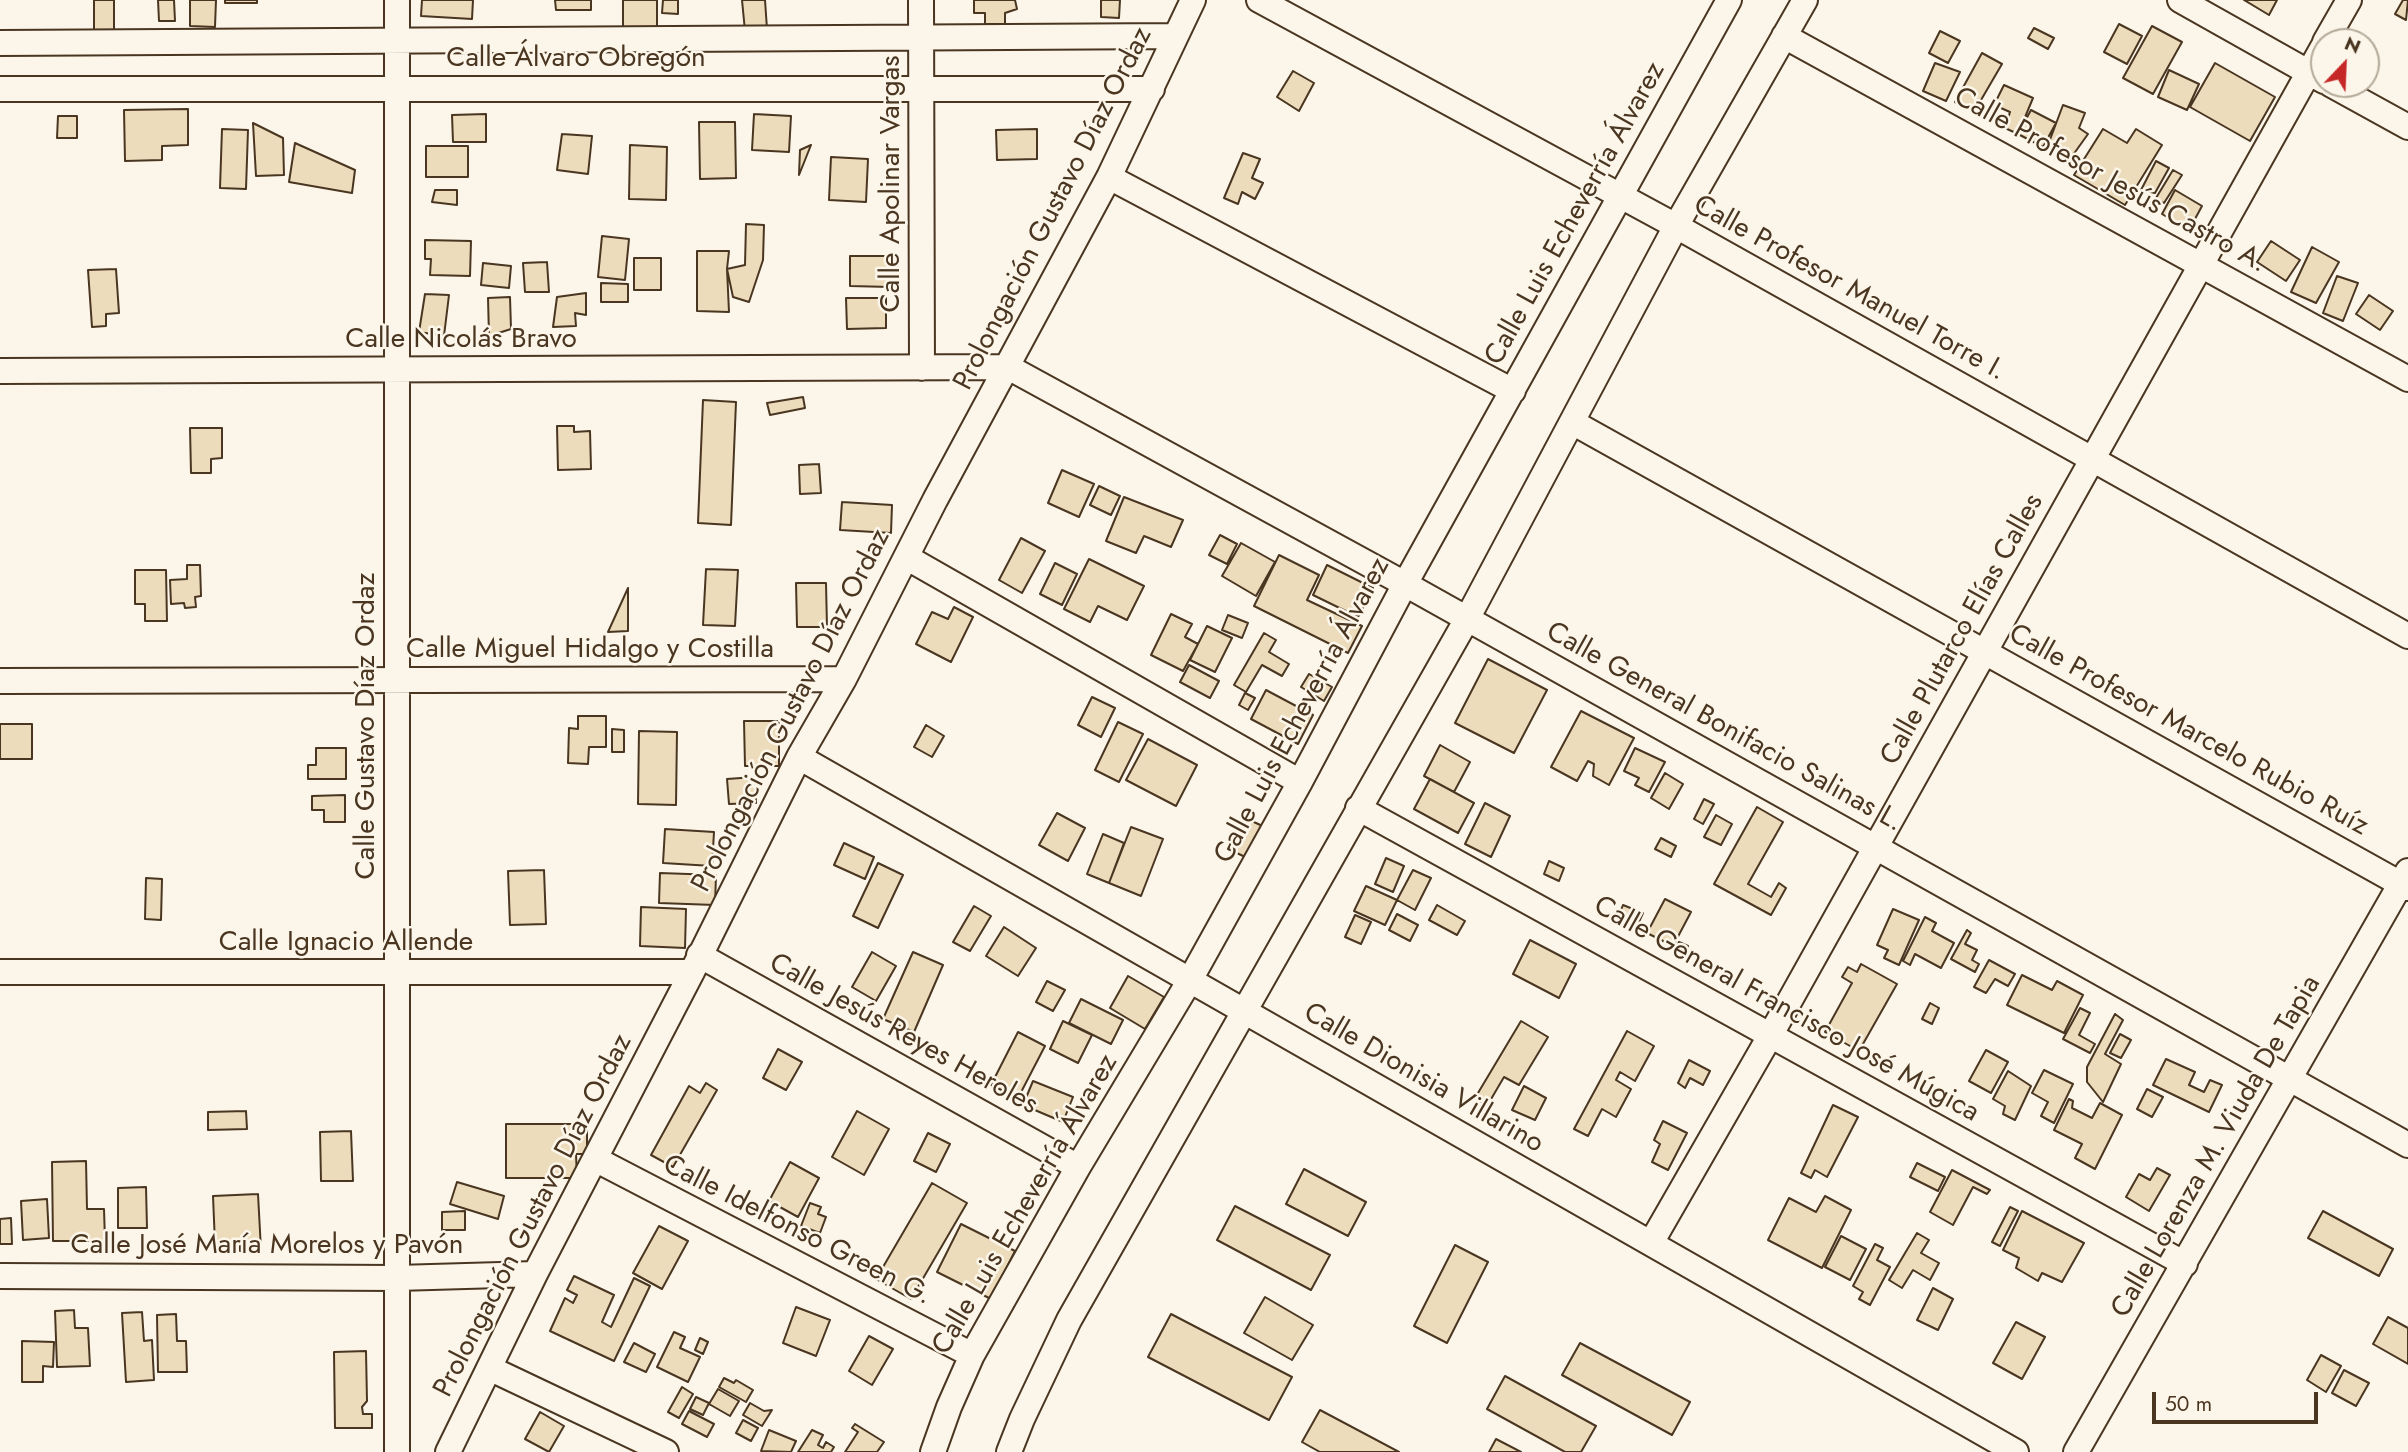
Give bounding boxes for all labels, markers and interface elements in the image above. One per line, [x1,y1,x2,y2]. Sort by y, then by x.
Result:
street label: Prolongación Gustavo Díaz Ordaz [948,22,1160,396]
north arrow [2310,28,2380,98]
text: N [2340,30,2365,60]
street label: Calle Álvaro Obregón [446,42,706,76]
street label: Calle Apolinar Vargas [875,55,909,313]
street label: Calle Luis Echeverría Álvarez [1479,57,1673,371]
street label: Calle Profesor Jesús Castro A. [1948,81,2272,281]
street label: Calle Profesor Manuel Torre I. [1687,189,2011,389]
street label: Calle Nicolás Bravo [345,323,577,357]
street label: Calle Plutarco Elías Calles [1874,489,2052,771]
street label: Prolongación Gustavo Díaz Ordaz [686,524,898,898]
street label: Calle Luis Echeverría Álvarez [1208,553,1398,869]
street label: Calle Gustavo Díaz Ordaz [350,573,384,879]
street label: Calle General Bonifacio Salinas L. [1540,616,1908,840]
street label: Calle Profesor Marcelo Rubio Ruíz [2002,618,2374,844]
street label: Calle Miguel Hidalgo y Costilla [406,633,774,667]
street label: Calle General Francisco José Múgica [1587,890,1985,1130]
street label: Calle Ignacio Allende [219,926,473,960]
street label: Calle Jesús Reyes Heroles [763,947,1043,1123]
street label: Calle Lorenza M. Viuda De Tapia [2105,970,2329,1324]
street label: Calle Dionisia Villarino [1297,997,1549,1161]
street label: Prolongación Gustavo Díaz Ordaz [428,1029,640,1403]
street label: Calle Luis Echeverría Álvarez [926,1049,1126,1361]
street label: Calle Idelfonso Green G. [657,1149,937,1313]
street label: Calle José María Morelos y Pavón [71,1229,463,1263]
scale bar [2156,1378,2322,1422]
text: 50 m [2165,1389,2212,1419]

